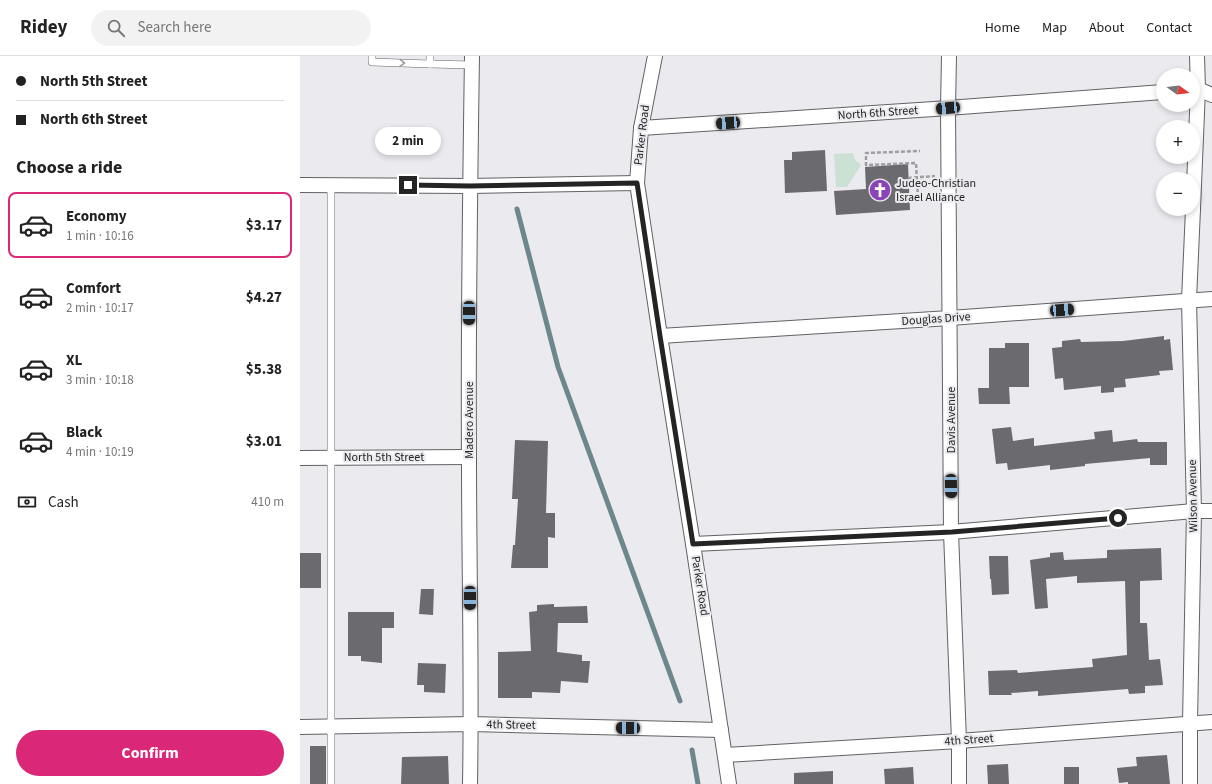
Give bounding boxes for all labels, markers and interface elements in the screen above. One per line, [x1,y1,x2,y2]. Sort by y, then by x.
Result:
search box [91,10,371,46]
text: Ridey [20,14,67,41]
icon: search [105,17,127,39]
text: Search here [137,17,211,38]
text: Home [985,18,1020,38]
text: Map [1042,18,1067,38]
text: About [1089,18,1124,38]
text: Contact [1146,18,1192,38]
one-way arrow [399,59,405,67]
north arrow [1156,68,1200,112]
map controls [1156,68,1200,216]
text: North 5th Street [40,71,147,92]
car [936,101,960,115]
street label: North 6th Street [837,102,919,124]
street label: Parker Road [630,104,654,166]
text: North 6th Street [40,109,147,130]
car [716,116,740,130]
button: + [1156,120,1200,164]
callout: 2 min [375,127,441,155]
text: 2 min [392,132,424,150]
text: Choose a ride [16,155,122,180]
button: − [1156,172,1200,216]
place label: Judeo-Christian Israel Alliance [896,175,976,206]
route end [399,176,417,194]
church icon: Judeo-Christian Israel Alliance [867,177,893,203]
text: Economy [66,206,127,227]
icon: car [18,207,54,243]
text: $3.17 [246,215,282,236]
text: 1 min · 10:16 [66,227,134,245]
text: Comfort [66,278,121,299]
icon: car [18,279,54,315]
text: $4.27 [246,287,282,308]
text: 2 min · 10:17 [66,299,134,317]
car [463,301,475,325]
car [1050,303,1074,317]
street label: Douglas Drive [901,308,971,330]
text: XL [66,350,82,371]
icon: car [18,351,54,387]
text: $5.38 [246,359,282,380]
text: 3 min · 10:18 [66,371,134,389]
street label: Madero Avenue [461,381,478,459]
street label: Davis Avenue [943,387,960,453]
text: Black [66,422,103,443]
icon: car [18,423,54,459]
text: $3.01 [246,431,282,452]
text: 4 min · 10:19 [66,443,134,461]
street label: North 5th Street [344,449,424,466]
street label: Wilson Avenue [1184,459,1202,533]
car [945,474,957,498]
icon: cash [16,491,38,513]
text: Cash [48,492,79,513]
text: 410 m [251,493,284,511]
route start [1109,509,1127,527]
street label: Parker Road [687,555,713,617]
car [464,586,476,610]
street label: 4th Street [486,716,536,734]
car [616,722,640,734]
button: Confirm [16,730,284,776]
street label: 4th Street [944,730,994,750]

